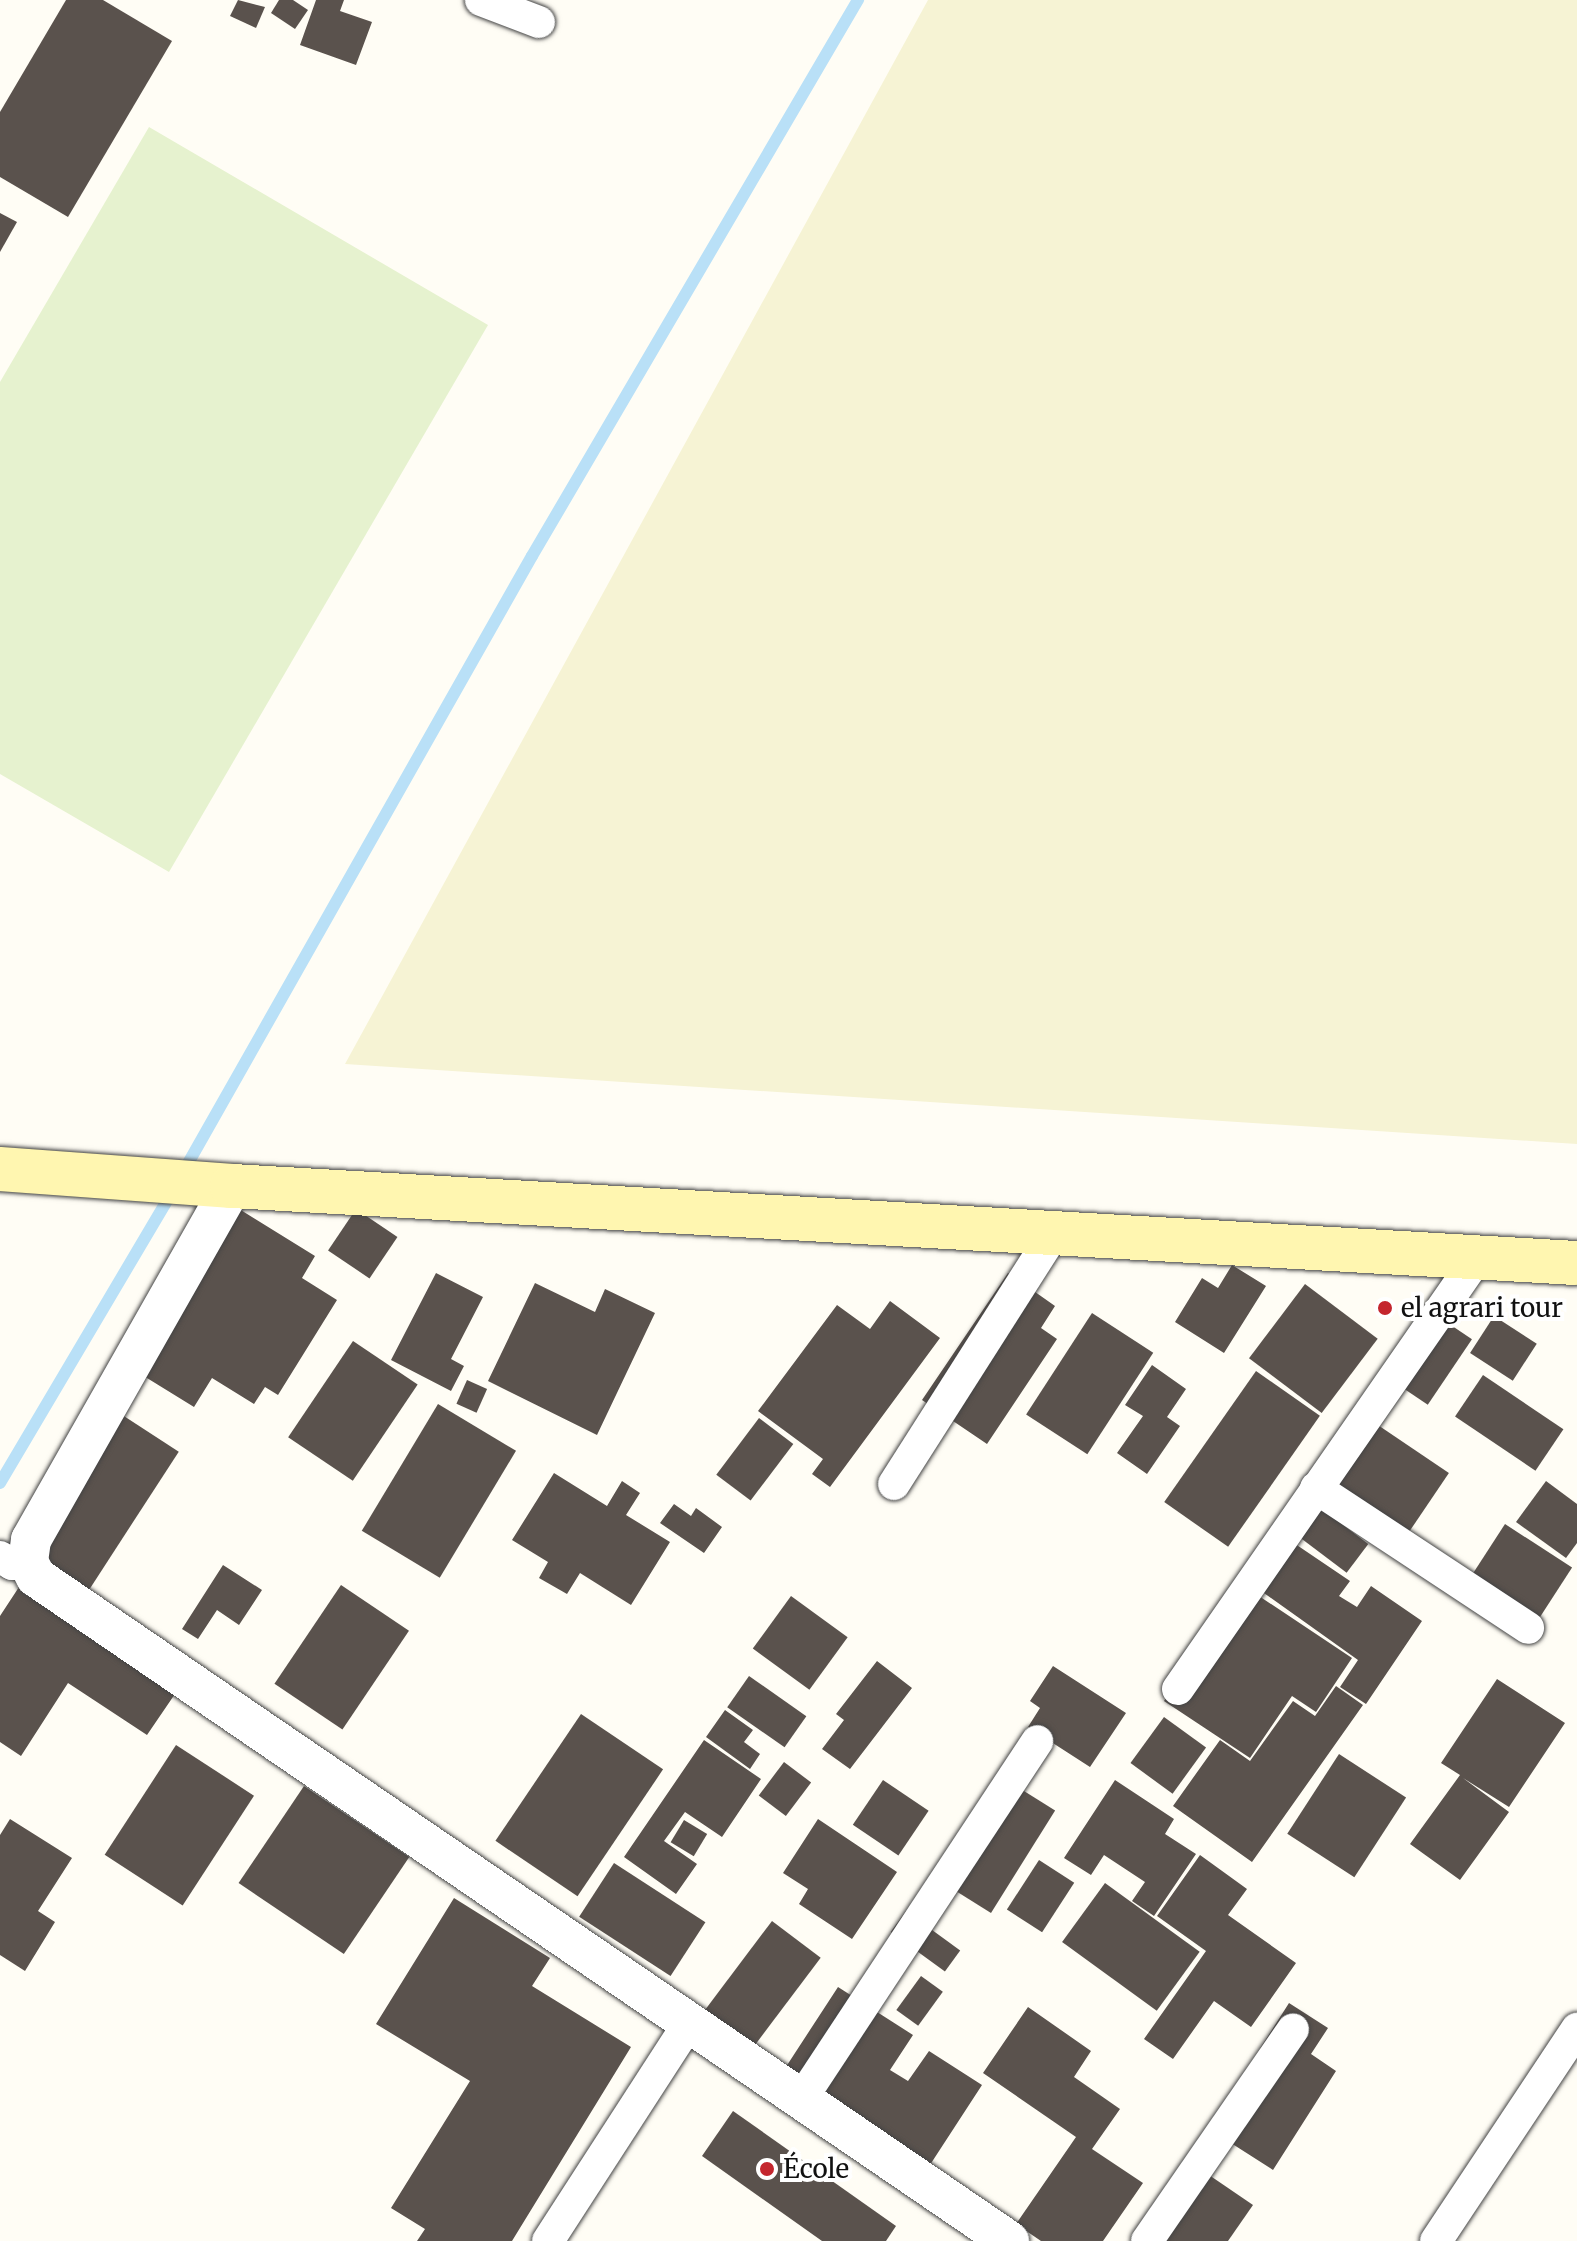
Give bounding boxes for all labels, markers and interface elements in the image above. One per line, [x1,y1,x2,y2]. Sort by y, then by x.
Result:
place label: el agrari tour [1401,1292,1563,1324]
marker: el agrari tour [1376,1299,1394,1317]
place label: École [783,2153,849,2185]
marker: École [758,2160,776,2178]

